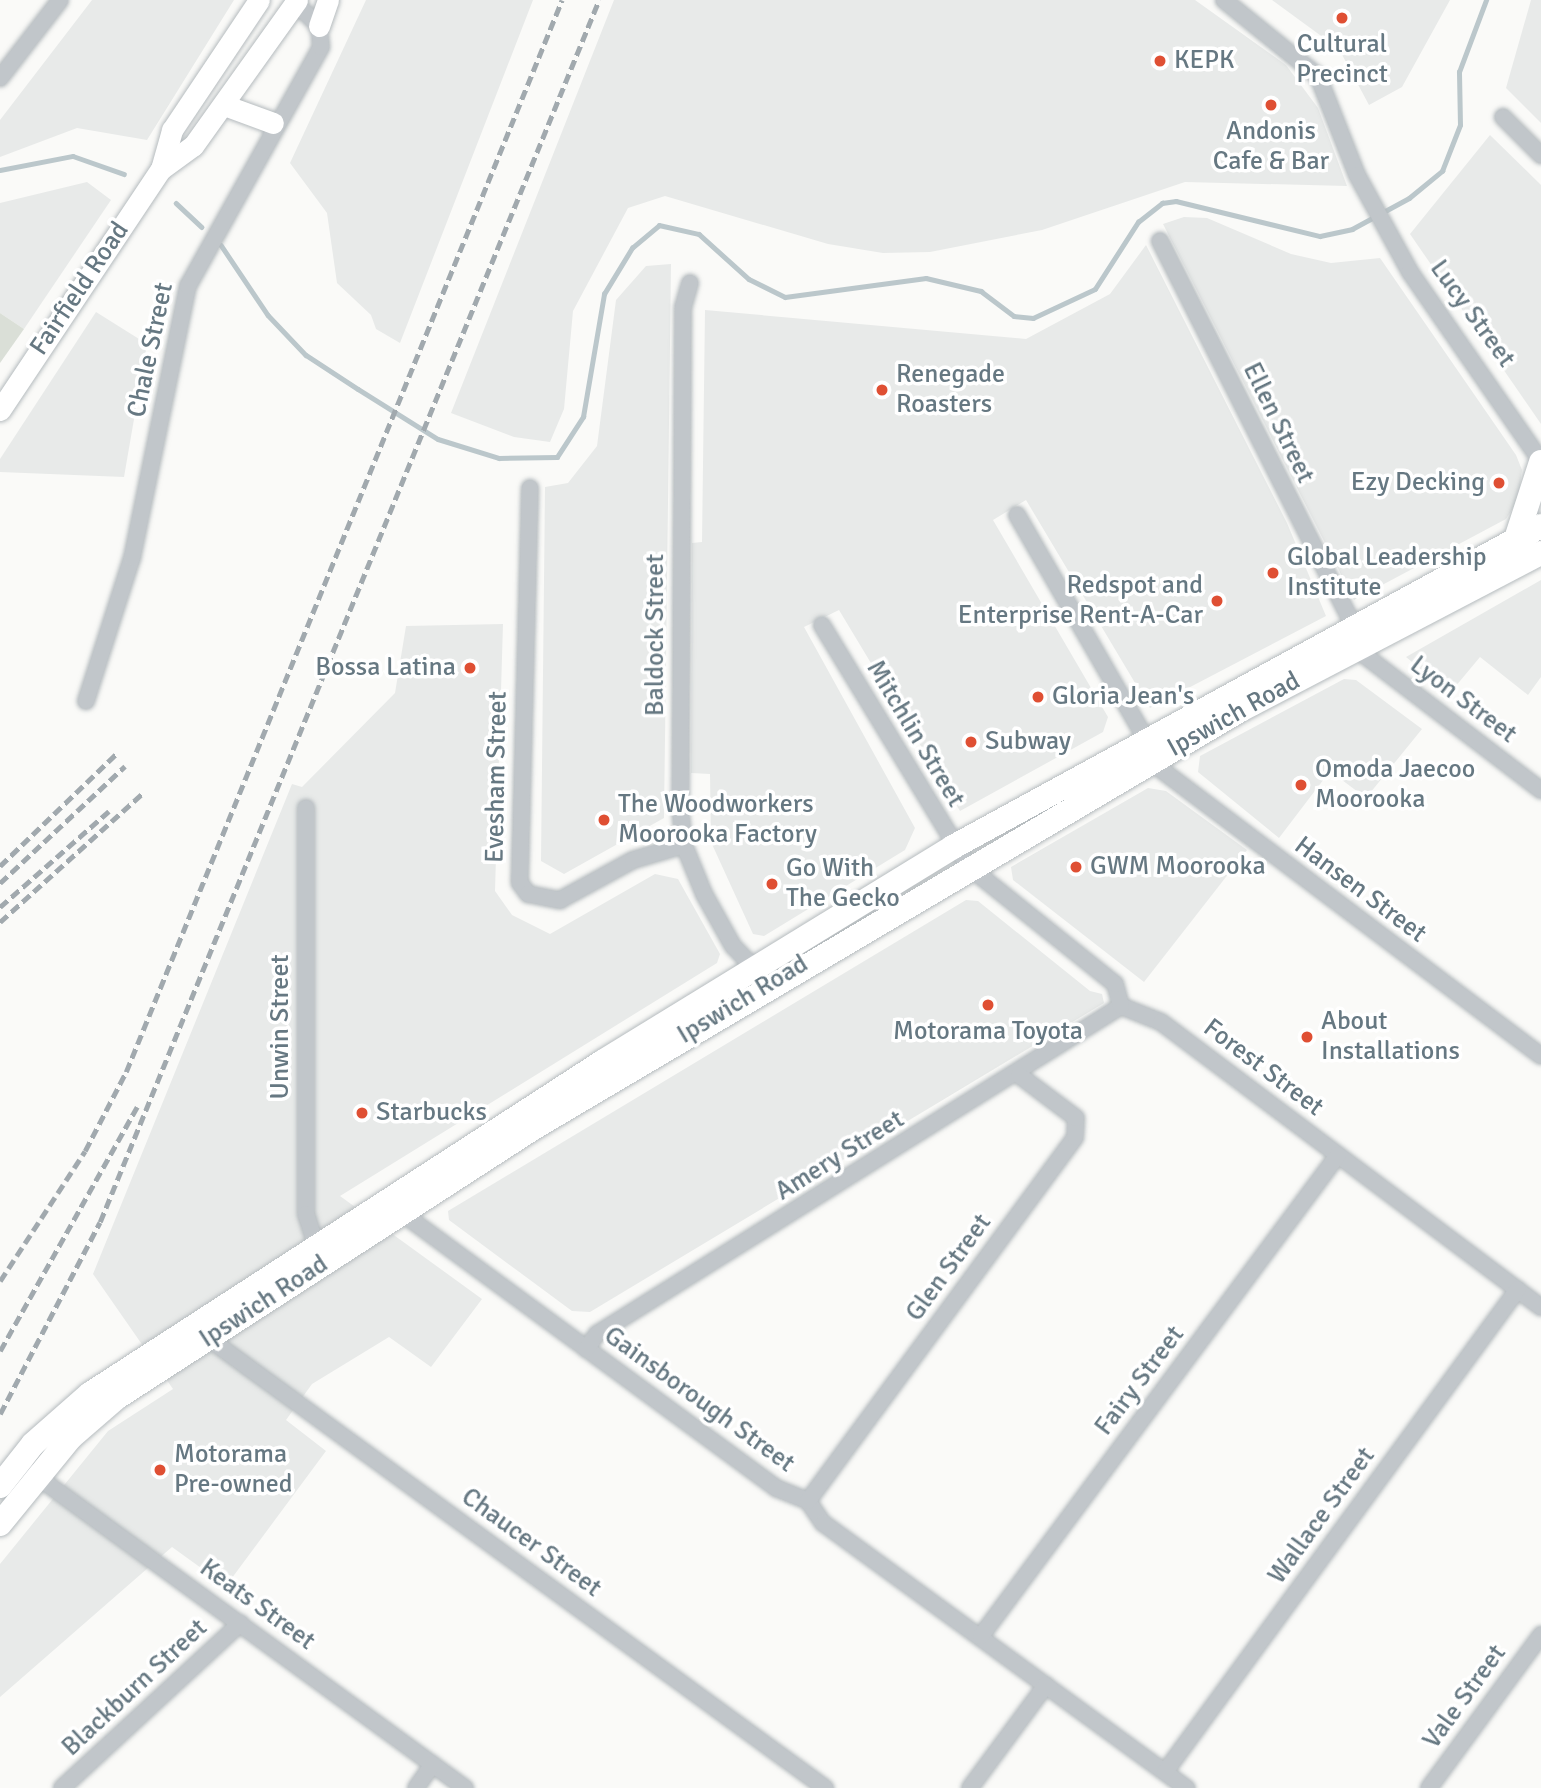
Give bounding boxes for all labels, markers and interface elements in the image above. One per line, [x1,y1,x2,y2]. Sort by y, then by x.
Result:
marker: Cultural Precinct [1334,10,1350,26]
place label: Cultural Precinct [1296,29,1388,90]
place label: KEPK [1174,45,1234,77]
marker: KEPK [1152,53,1168,69]
marker: Andonis Cafe & Bar [1263,97,1279,113]
place label: Andonis Cafe & Bar [1213,116,1329,178]
street label: Fairfield Road [24,216,136,362]
street label: Lucy Street [1423,254,1521,374]
street label: Chale Street [122,280,180,420]
street label: Ellen Street [1235,358,1321,488]
place label: Renegade Roasters [896,359,1005,420]
marker: Renegade Roasters [874,382,890,398]
place label: Ezy Decking [1351,467,1485,499]
marker: Ezy Decking [1491,475,1507,491]
place label: Global Leadership Institute [1287,542,1487,604]
street label: Baldock Street [640,554,672,716]
marker: Global Leadership Institute [1265,565,1281,581]
place label: Redspot and Enterprise Rent-A-Car [958,570,1203,632]
marker: Redspot and Enterprise Rent-A-Car [1209,593,1225,609]
street label: Lyon Street [1404,650,1522,750]
place label: Bossa Latina [315,652,456,684]
street label: Mitchlin Street [859,655,971,813]
marker: Bossa Latina [462,660,478,676]
street label: Ipswich Road [1162,666,1306,764]
place label: Gloria Jean's [1052,681,1194,713]
marker: Gloria Jean's [1030,689,1046,705]
street label: Evesham Street [480,691,514,863]
place label: Subway [985,726,1071,758]
marker: Subway [963,734,979,750]
place label: Omoda Jaecoo Moorooka [1315,754,1475,816]
marker: Omoda Jaecoo Moorooka [1293,777,1309,793]
place label: The Woodworkers Moorooka Factory [618,789,817,850]
marker: The Woodworkers Moorooka Factory [596,812,612,828]
street label: Hansen Street [1288,830,1432,950]
place label: GWM Moorooka [1090,851,1266,883]
place label: Go With The Gecko [786,853,900,914]
marker: GWM Moorooka [1068,859,1084,875]
marker: Go With The Gecko [764,876,780,892]
street label: Ipswich Road [672,949,814,1051]
street label: Unwin Street [265,955,297,1099]
marker: Motorama Toyota [980,997,996,1013]
place label: About Installations [1321,1006,1460,1068]
street label: Forest Street [1197,1013,1329,1123]
place label: Motorama Toyota [893,1016,1083,1048]
marker: About Installations [1299,1029,1315,1045]
place label: Starbucks [376,1097,487,1129]
street label: Amery Street [770,1104,910,1208]
marker: Starbucks [354,1105,370,1121]
street label: Glen Street [900,1208,998,1328]
street label: Ipswich Road [194,1249,334,1355]
street label: Gainsborough Street [598,1320,800,1480]
street label: Fairy Street [1089,1320,1191,1442]
place label: Motorama Pre-owned [174,1439,293,1500]
street label: Wallace Street [1262,1442,1382,1590]
marker: Motorama Pre-owned [152,1462,168,1478]
street label: Chaucer Street [455,1482,607,1604]
street label: Keats Street [193,1553,321,1657]
street label: Blackburn Street [56,1613,214,1763]
street label: Vale Street [1417,1639,1513,1755]

